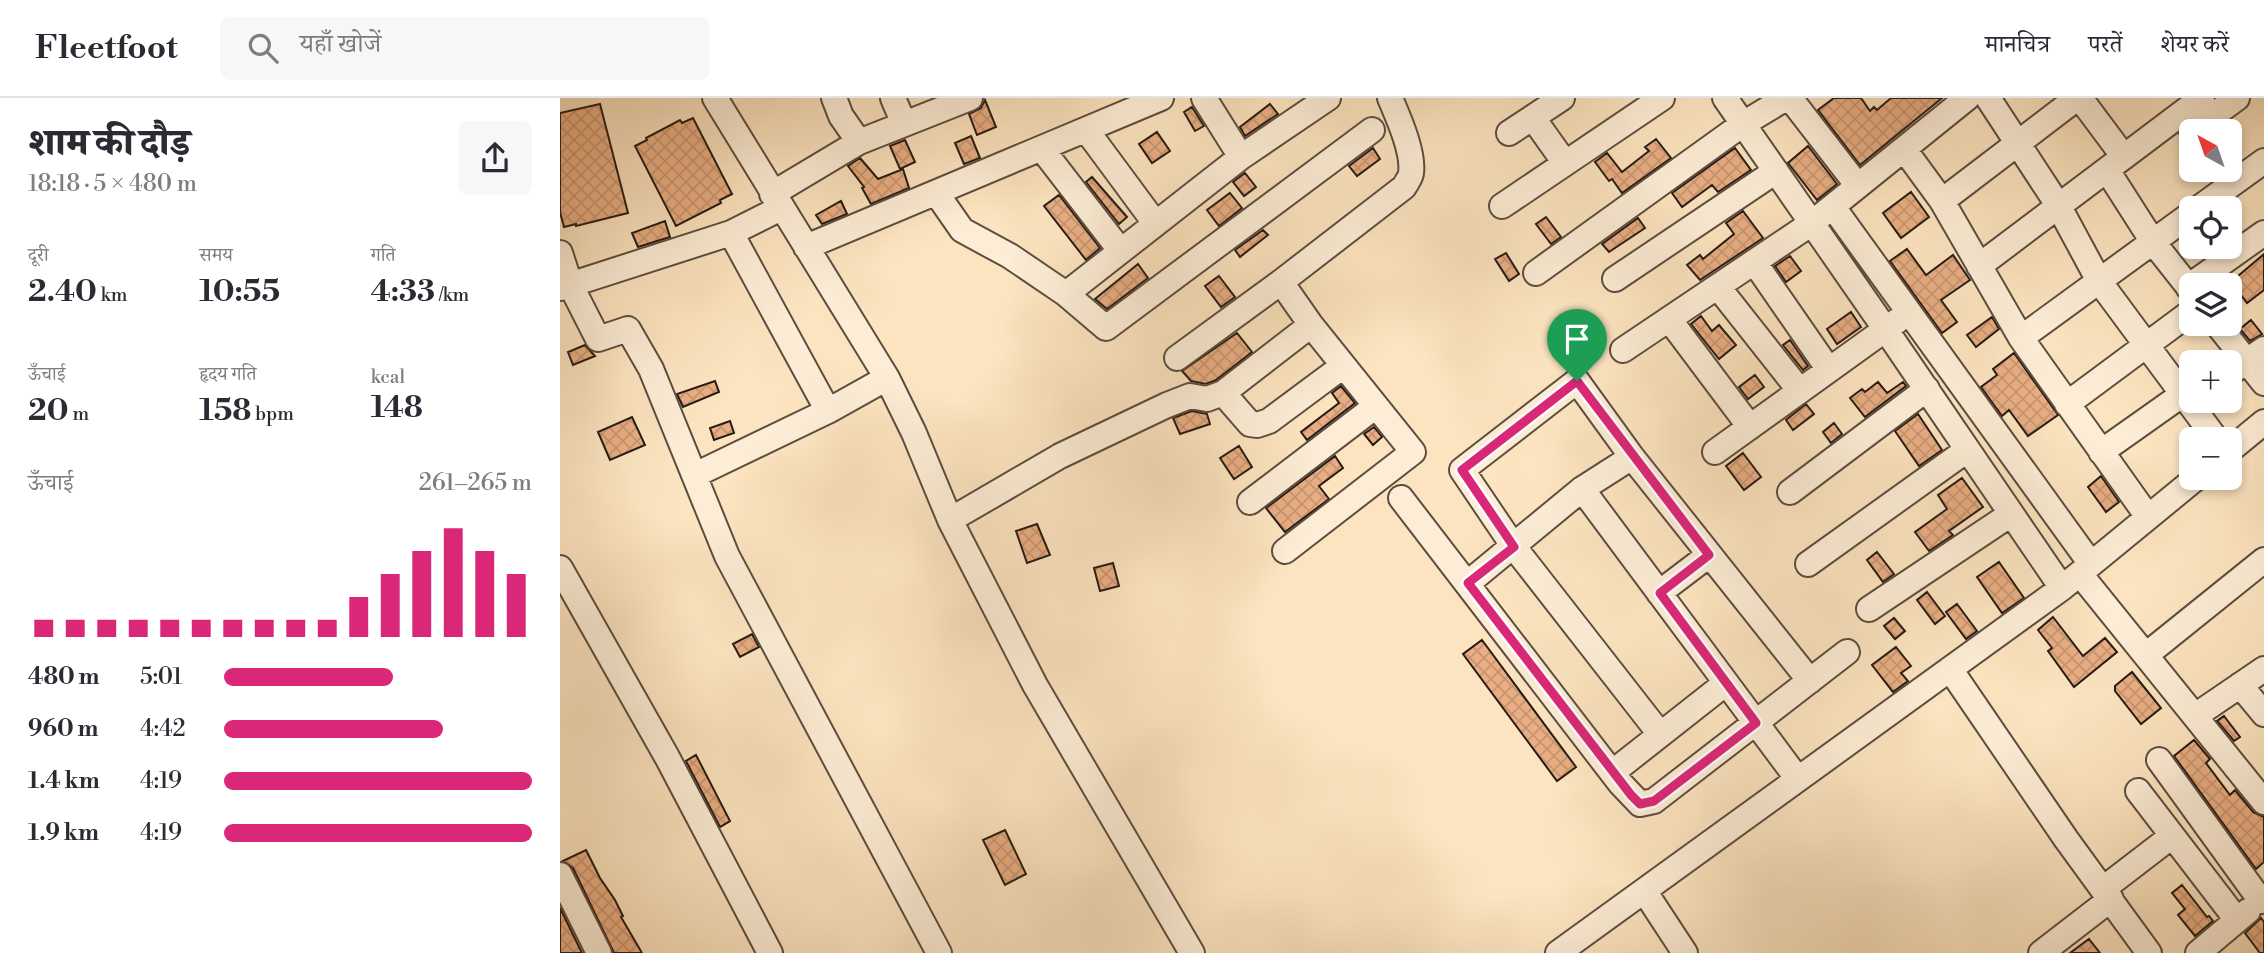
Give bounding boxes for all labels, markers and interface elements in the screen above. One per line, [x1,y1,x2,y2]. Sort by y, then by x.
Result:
search box [220,17,710,80]
text: Fleetfoot [35,28,178,69]
text: यहाँ खोजें [300,28,381,60]
icon: search [244,29,282,67]
text: मानचित्र [1985,30,2050,60]
text: परतें [2088,30,2122,60]
text: शेयर करें [2160,30,2229,60]
north arrow [2179,119,2242,182]
map controls [2179,119,2242,490]
text: शाम की दौड़ [28,120,190,167]
button: share [458,121,532,195]
text: 18:18 · 5 × 480 m [28,170,197,198]
button: locate [2179,196,2242,259]
text: दूरी [28,243,49,267]
text: समय [199,243,233,267]
text: गति [371,243,396,267]
text: 2.40 [28,273,97,311]
text: 10:55 [199,273,280,311]
text: 4:33 [371,273,435,311]
button: layers [2179,273,2242,336]
text: km [97,283,127,307]
text: /km [435,283,469,307]
pin [1547,309,1607,381]
icon: arrive [1558,320,1596,358]
button: + [2179,350,2242,413]
text: ऊँचाई [28,362,65,386]
text: हृदय गति [199,362,256,386]
text: kcal [371,365,405,389]
text: 148 [371,389,423,427]
text: 20 [28,392,69,430]
text: 158 [199,392,251,430]
text: m [69,402,89,426]
text: bpm [251,402,294,426]
button: − [2179,427,2242,490]
text: ऊँचाई [28,469,73,497]
text: 261–265 m [419,469,532,497]
text: 480 m [28,663,99,691]
text: 5:01 [140,663,182,691]
text: 960 m [28,715,98,743]
text: 4:42 [140,715,186,743]
text: 1.4 km [28,767,100,795]
text: 4:19 [140,767,182,795]
text: 1.9 km [28,819,99,847]
text: 4:19 [140,819,182,847]

